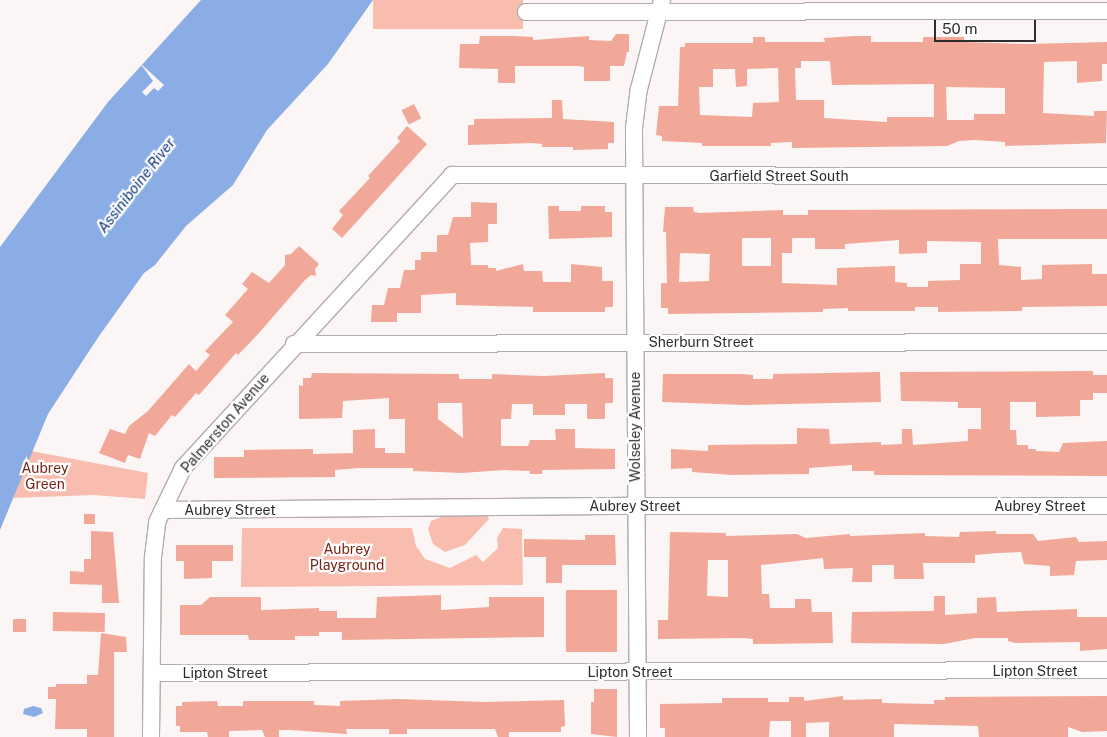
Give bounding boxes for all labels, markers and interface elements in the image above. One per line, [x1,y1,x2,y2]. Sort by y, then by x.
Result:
scale bar [937,10,1040,42]
text: 50 m [942,20,977,37]
water label: Assiniboine River [93,134,179,236]
street label: Garfield Street South [709,168,849,184]
street label: Sherburn Street [648,334,754,350]
street label: Palmerston Avenue [177,370,273,476]
street label: Wolseley Avenue [627,372,643,482]
park label: Aubrey Green [21,460,69,492]
street label: Aubrey Street [589,498,681,514]
street label: Aubrey Street [994,498,1086,514]
street label: Aubrey Street [184,502,276,518]
park label: Aubrey Playground [310,541,384,574]
street label: Lipton Street [992,663,1078,679]
street label: Lipton Street [587,664,673,680]
street label: Lipton Street [182,665,268,681]

